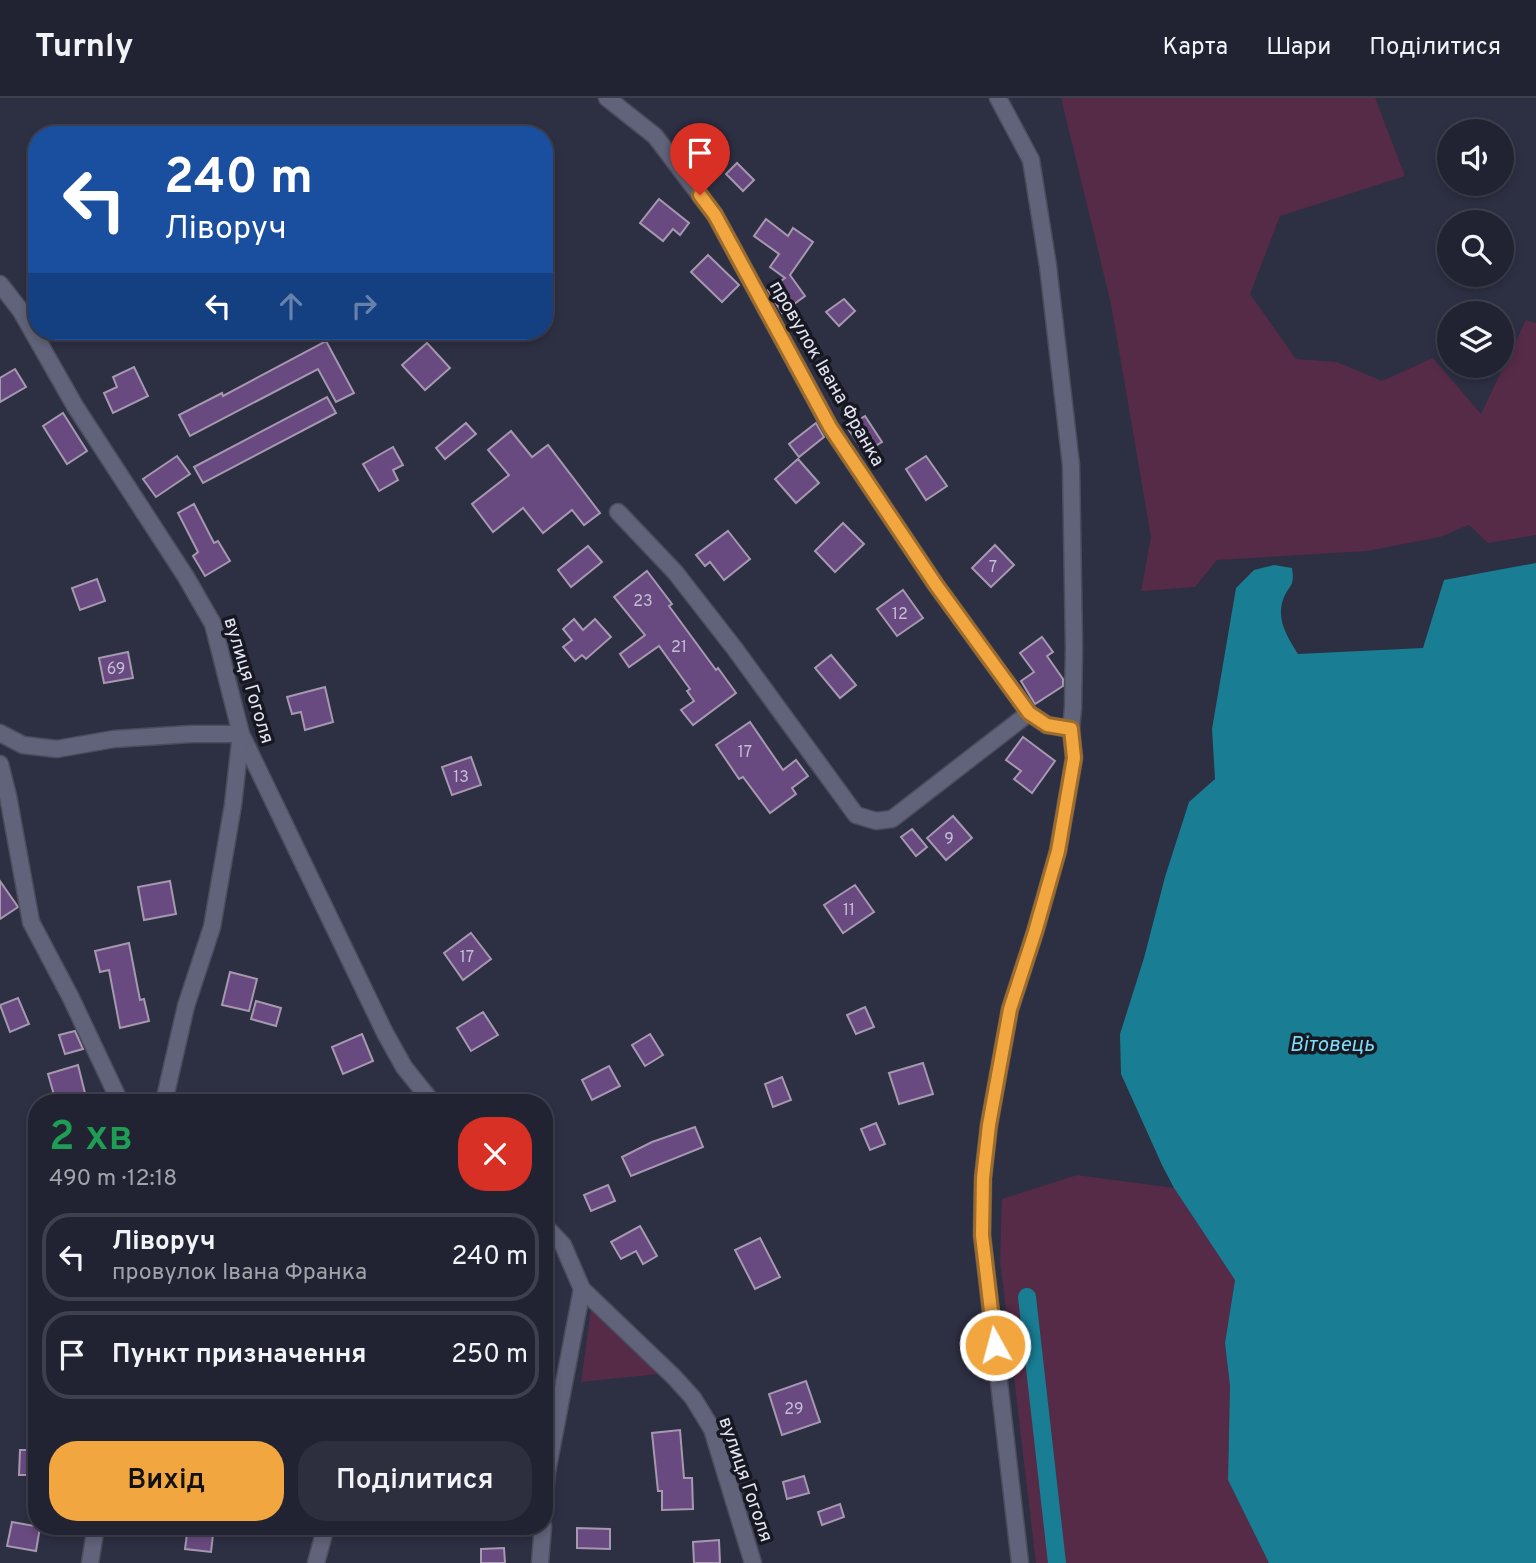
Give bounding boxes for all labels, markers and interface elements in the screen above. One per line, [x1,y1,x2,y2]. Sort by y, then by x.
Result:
text: Turnly [35,27,133,69]
text: Карта [1163,33,1228,63]
text: Шари [1266,33,1331,63]
text: Поділитися [1369,33,1501,63]
map controls [1437,119,1514,378]
button: sound [1437,119,1514,196]
pin [670,123,730,195]
icon: arrive [681,134,719,172]
text: 240 m [164,149,313,211]
icon: left [49,154,140,245]
text: Ліворуч [164,210,287,250]
button: search [1437,210,1514,287]
street label: провулок Івана Франка [763,277,889,471]
icon: left [199,287,237,325]
icon: ahead [272,287,310,325]
icon: right [345,287,383,325]
button: layers [1437,301,1514,378]
house number: 7 [989,558,997,578]
house number: 23 [633,592,653,612]
house number: 12 [892,605,908,625]
street label: вулиця Гоголя [218,615,279,747]
house number: 21 [671,638,687,658]
house number: 69 [107,660,125,680]
house number: 17 [738,743,752,763]
house number: 13 [453,768,469,788]
house number: 9 [944,830,954,850]
house number: 11 [843,901,855,921]
house number: 17 [460,948,474,968]
water label: Вітовець [1290,1032,1374,1059]
text: 2 хв [49,1112,133,1165]
button: close [458,1117,532,1191]
text: 490 m · 12:18 [49,1165,177,1194]
text: Ліворуч [112,1226,215,1259]
icon: left [53,1238,91,1276]
text: 240 m [451,1241,528,1274]
text: провулок Івана Франка [112,1259,367,1288]
position arrow [958,1308,1032,1382]
icon: arrive [53,1336,91,1374]
text: Пункт призначення [112,1339,366,1372]
text: 250 m [451,1339,528,1372]
house number: 29 [784,1400,804,1420]
street label: вулиця Гоголя [712,1414,778,1545]
button: Вихід [49,1441,284,1521]
button: Поділитися [298,1441,532,1521]

